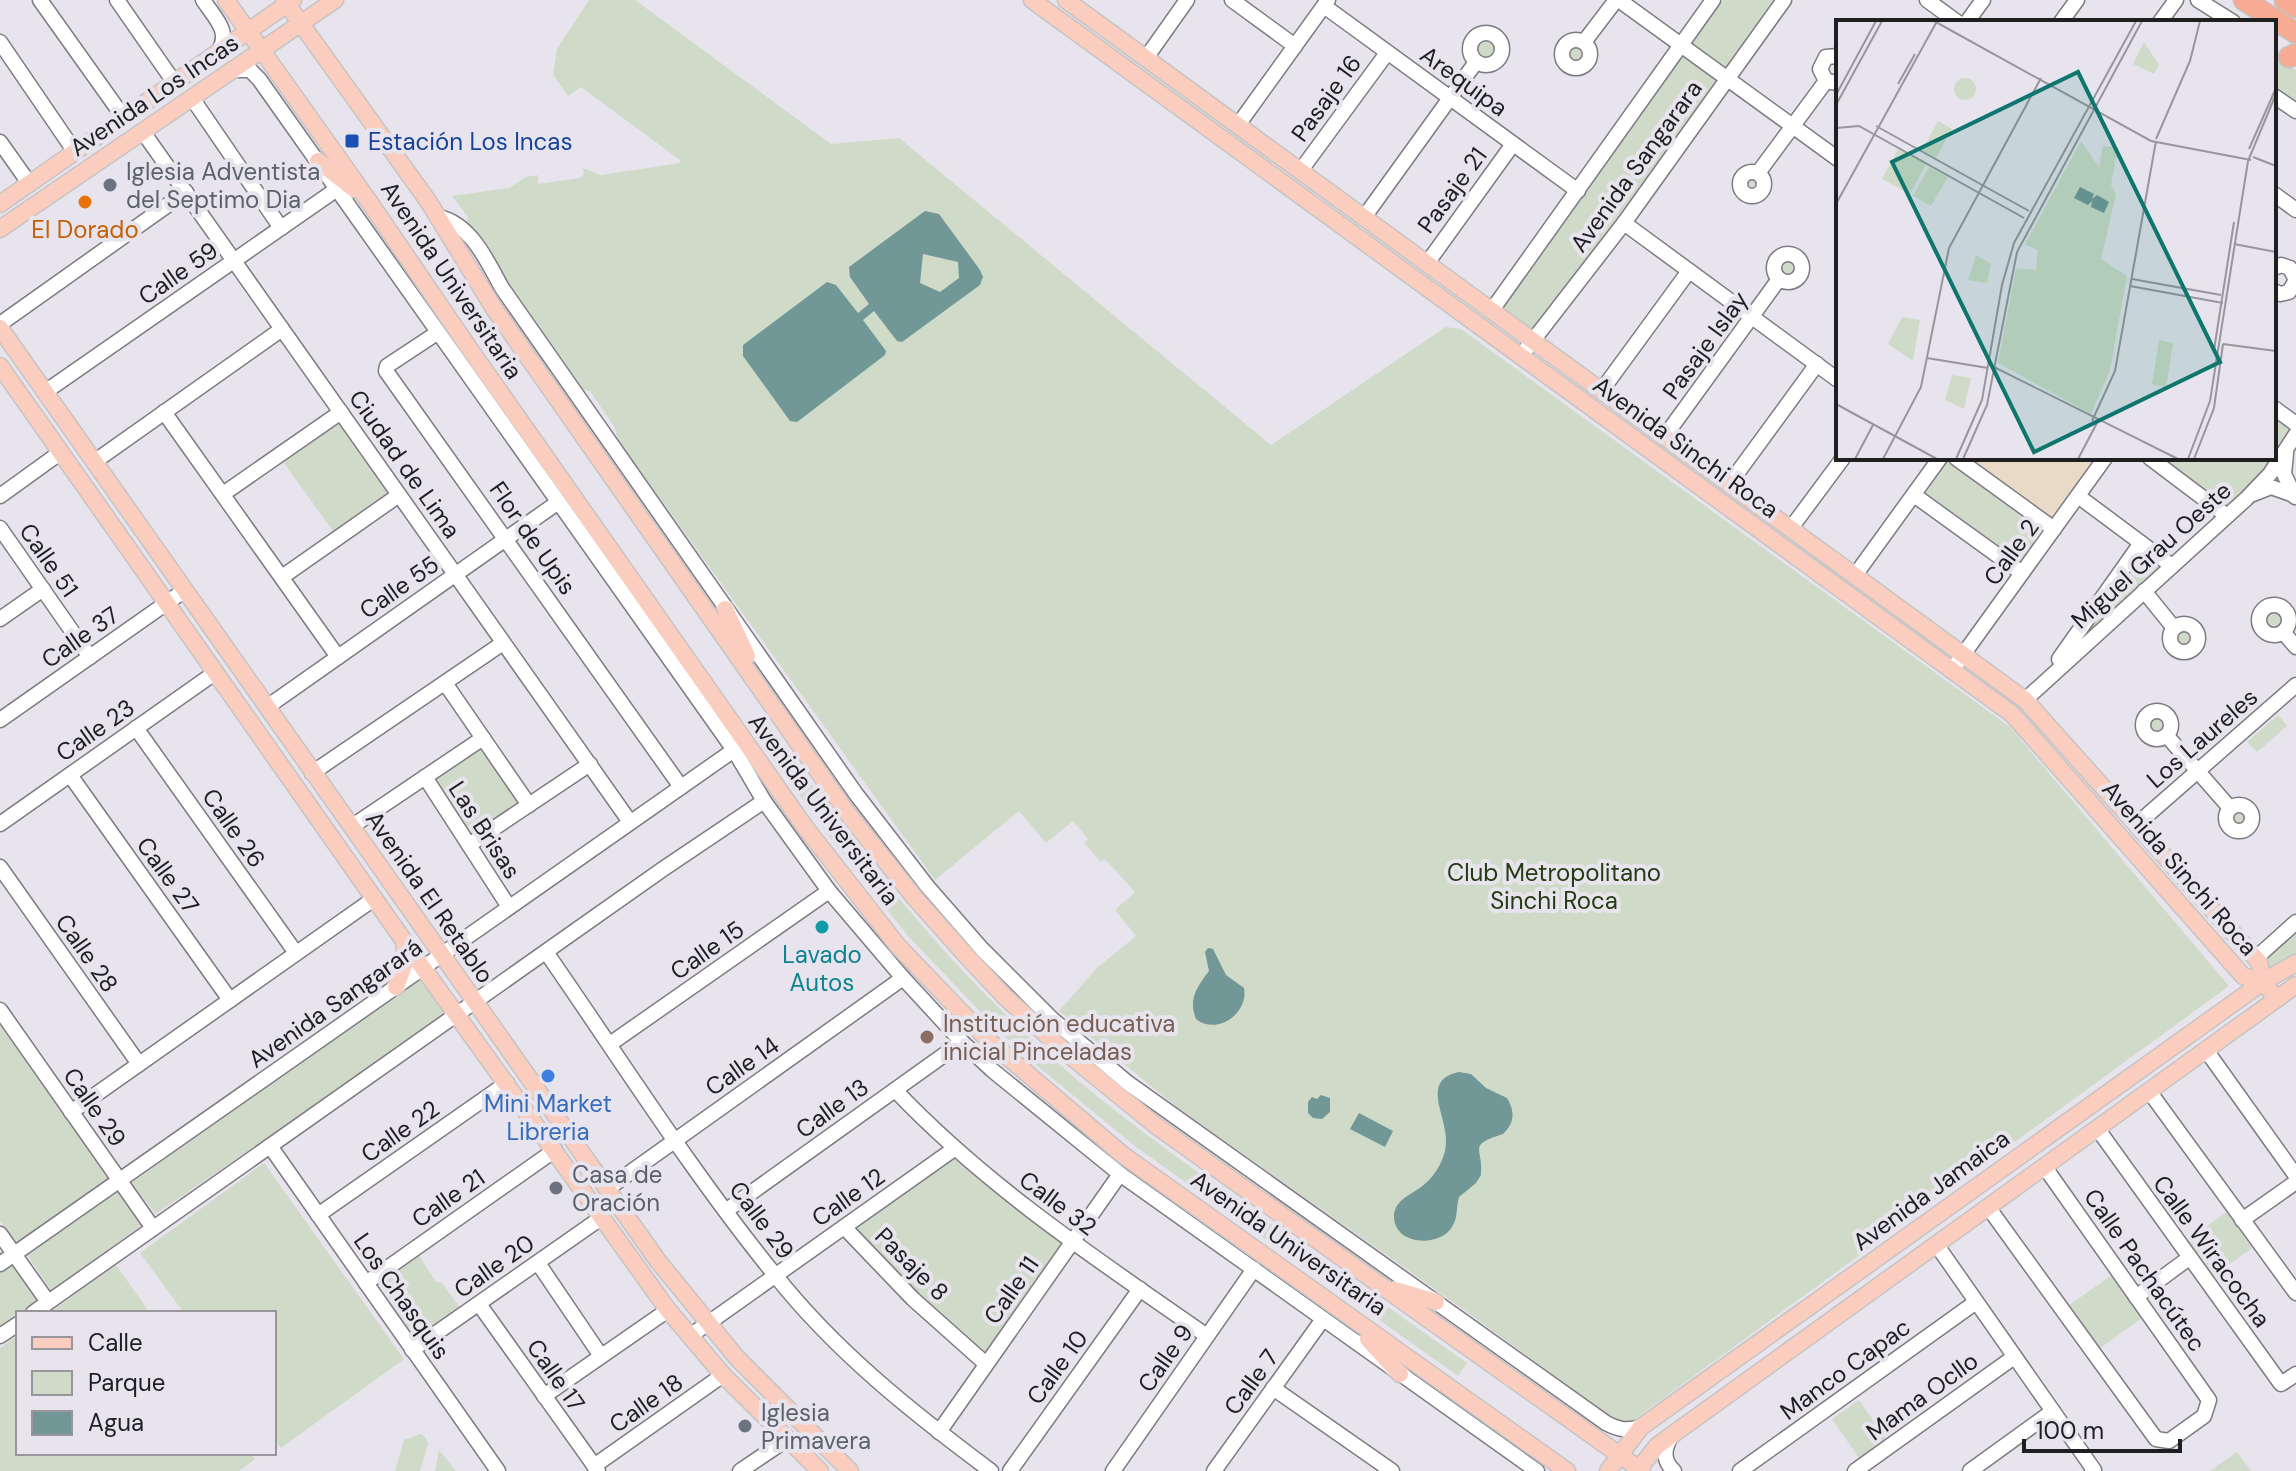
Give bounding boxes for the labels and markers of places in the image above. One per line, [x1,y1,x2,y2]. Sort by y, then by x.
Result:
place label: Estación Los Incas [368,126,572,157]
marker: Estación Los Incas [343,132,361,150]
place label: Iglesia Adventista del Septimo Dia [126,156,320,215]
marker: Iglesia Adventista del Septimo Dia [101,176,119,194]
marker: El Dorado [76,193,94,211]
place label: El Dorado [31,214,139,245]
marker: Lavado Autos [813,918,831,936]
place label: Lavado Autos [782,939,862,998]
place label: Institución educativa inicial Pinceladas [943,1008,1175,1067]
marker: Institución educativa inicial Pinceladas [918,1028,936,1046]
marker: Mini Market Libreria [539,1067,557,1085]
place label: Mini Market Libreria [484,1088,612,1147]
place label: Casa de Oración [572,1159,662,1218]
marker: Casa de Oración [547,1179,565,1197]
place label: Iglesia Primavera [761,1397,871,1456]
marker: Iglesia Primavera [736,1417,754,1435]

